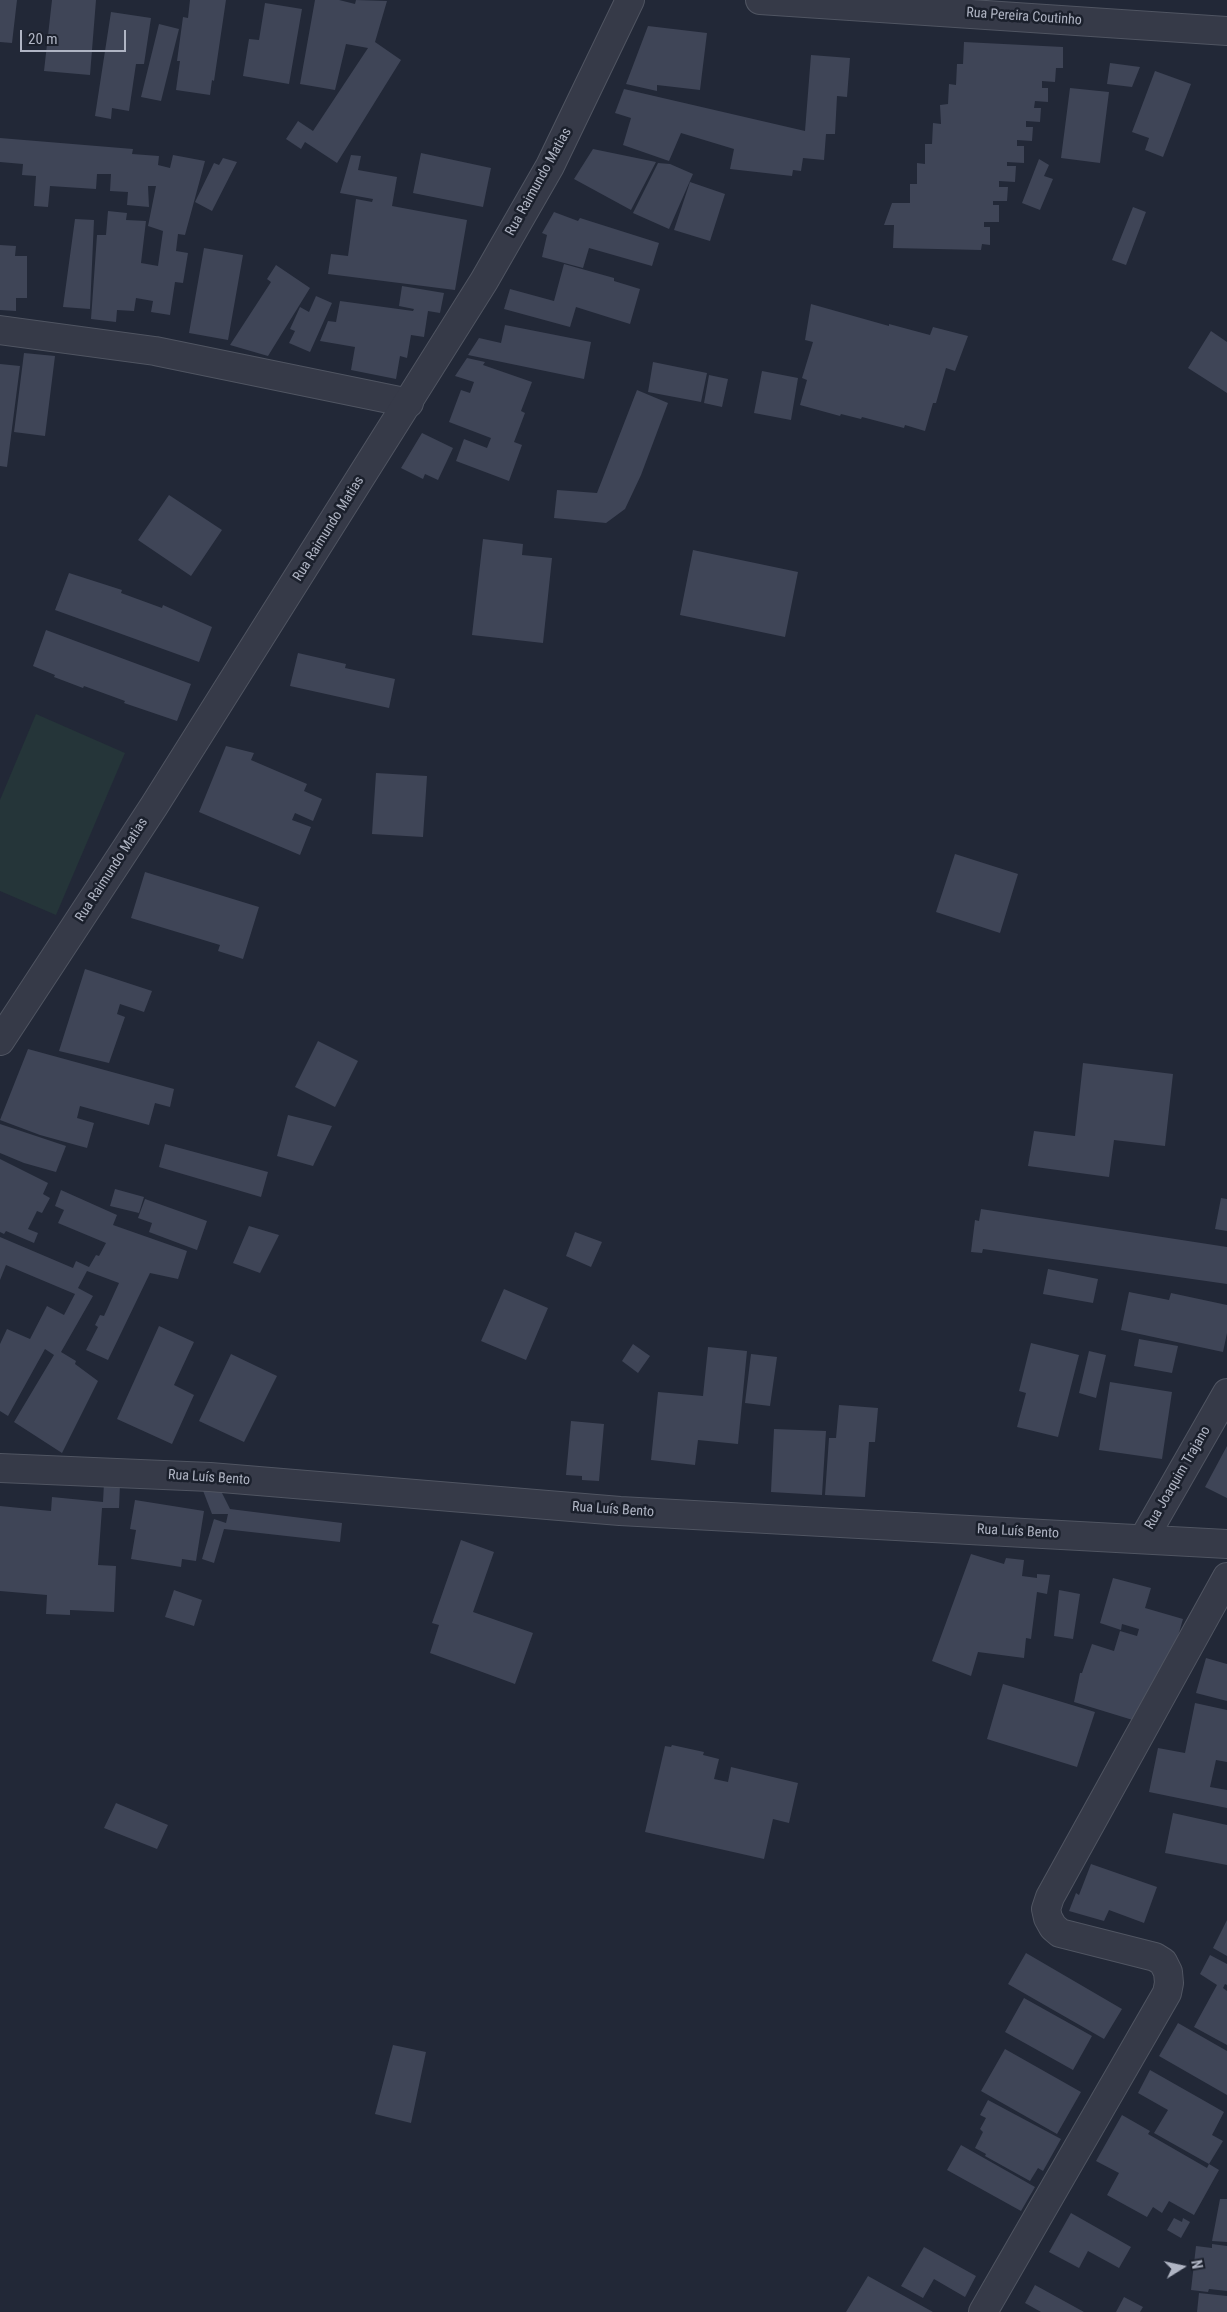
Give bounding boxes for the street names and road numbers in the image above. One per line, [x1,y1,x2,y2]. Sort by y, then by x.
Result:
street label: Rua Pereira Coutinho [966,5,1082,29]
street label: Rua Raimundo Matias [502,125,576,239]
street label: Rua Raimundo Matias [290,473,368,585]
street label: Rua Raimundo Matias [72,815,152,925]
street label: Rua Joaquim Trajano [1142,1423,1214,1533]
street label: Rua Luís Bento [167,1467,251,1489]
street label: Rua Luís Bento [571,1499,655,1521]
street label: Rua Luís Bento [977,1521,1059,1543]

